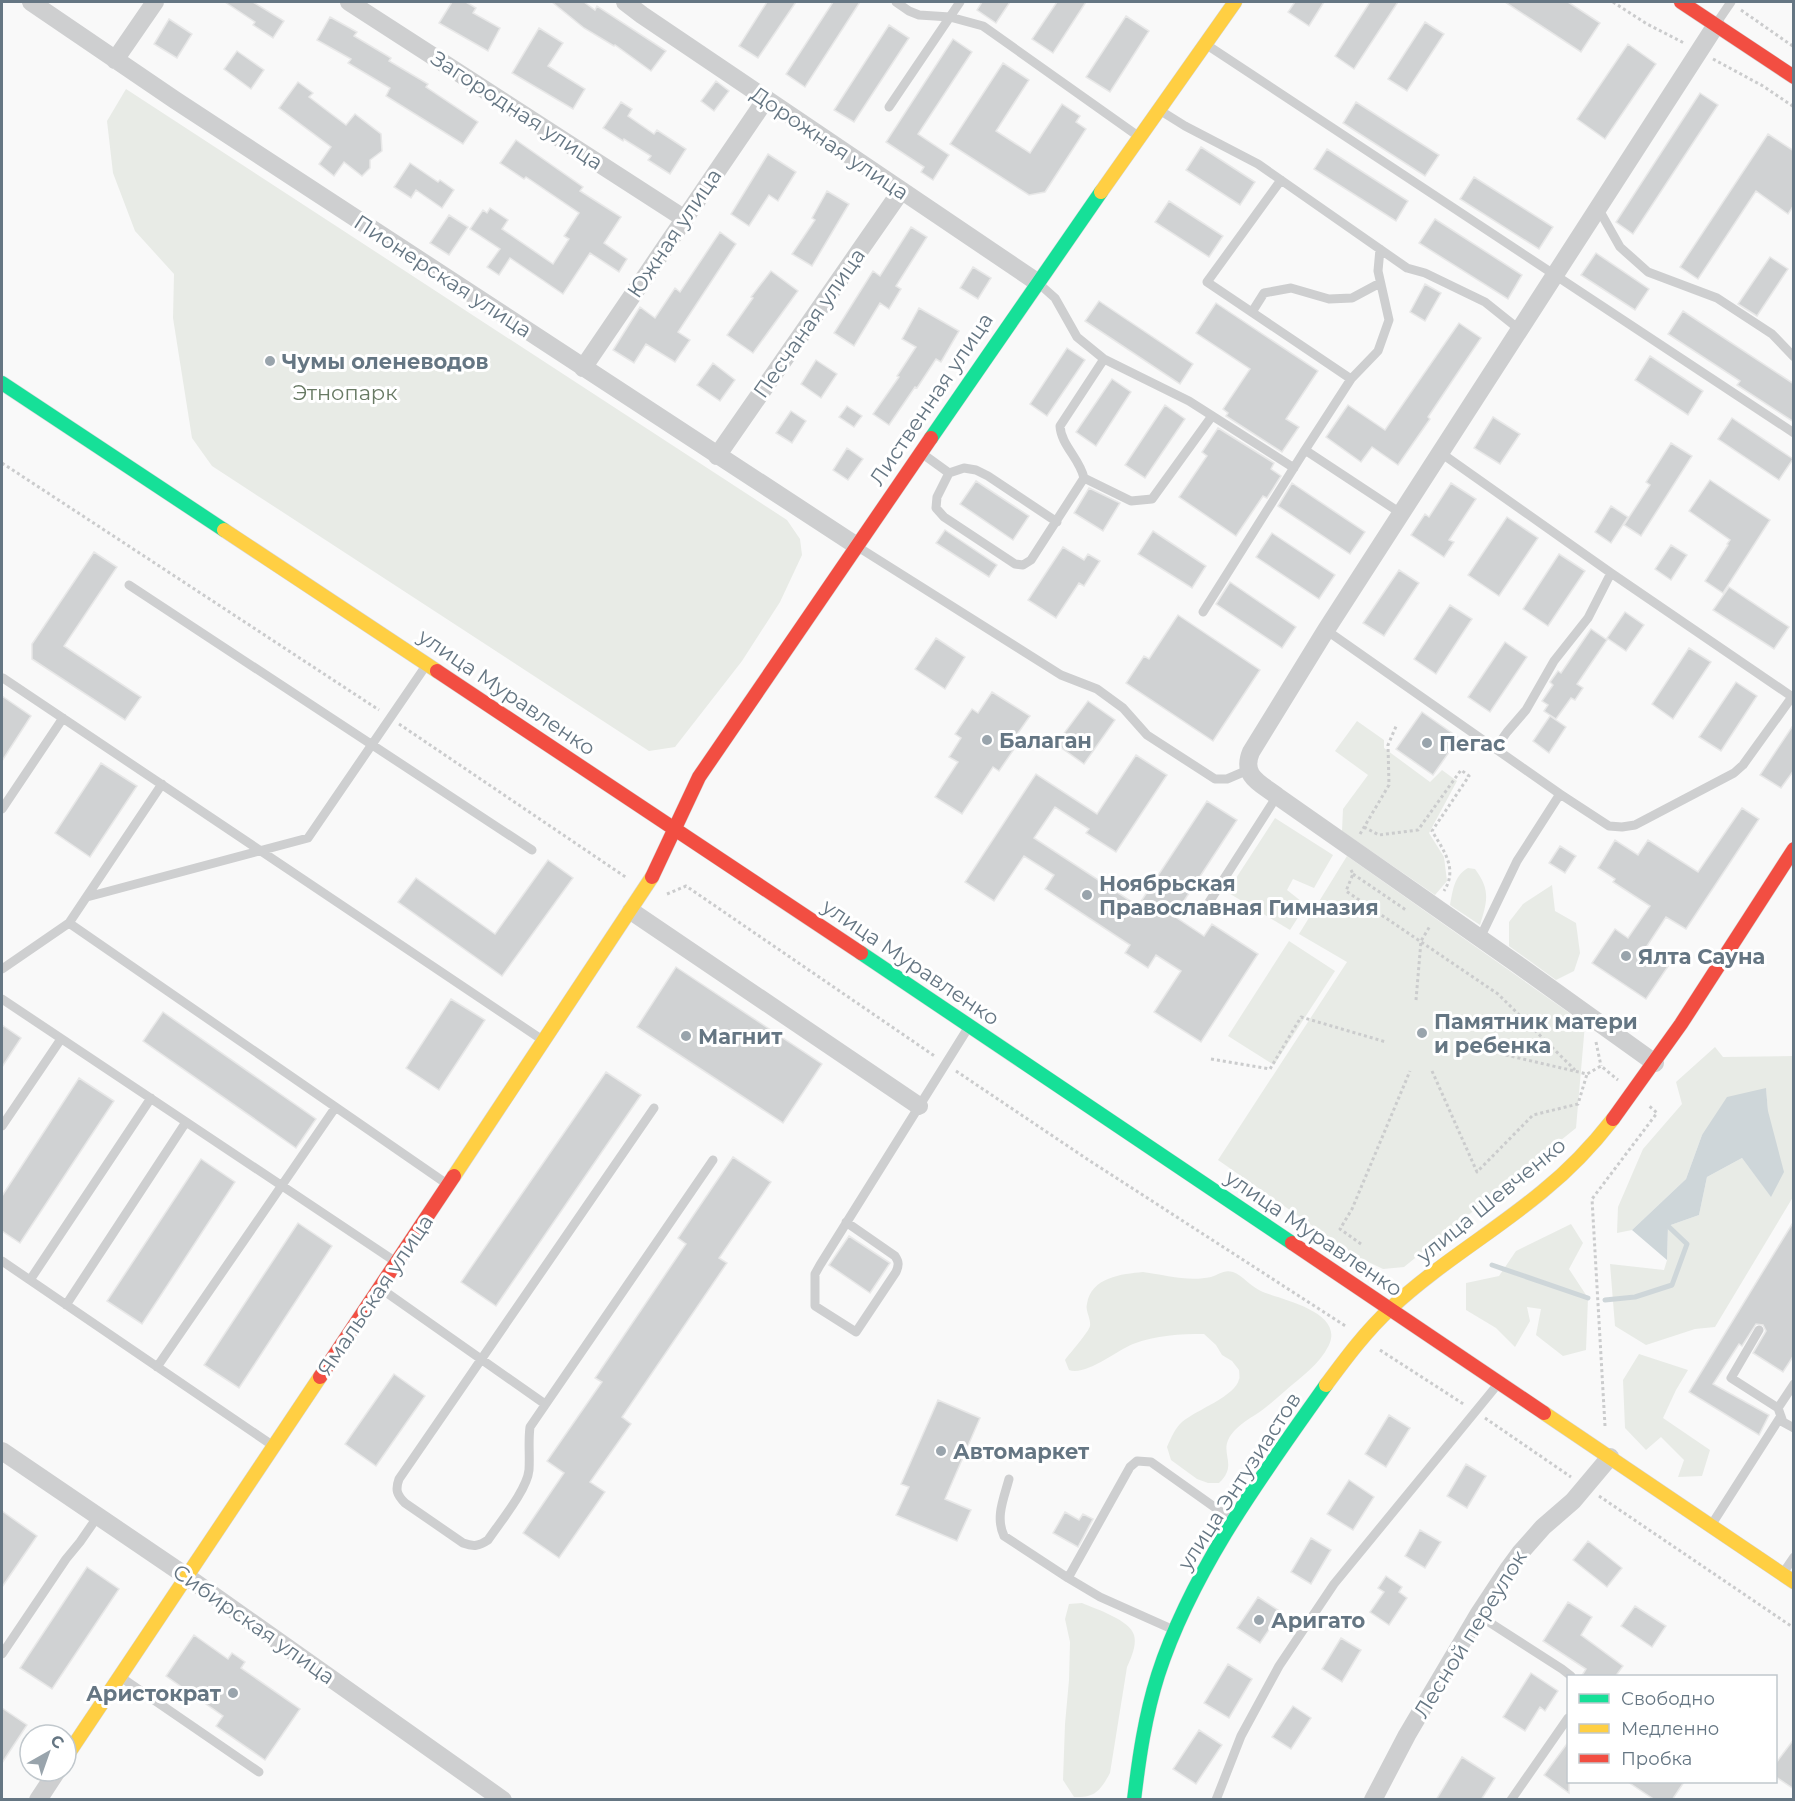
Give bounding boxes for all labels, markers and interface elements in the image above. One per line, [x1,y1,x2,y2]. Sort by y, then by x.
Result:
street label: Загородная улица [426,45,608,175]
street label: Дорожная улица [746,81,914,205]
street label: Южная улица [622,164,726,302]
street label: Пионерская улица [350,209,536,343]
street label: Песчаная улица [748,243,870,403]
street label: Лиственная улица [864,308,998,490]
place label: Чумы оленеводов [282,349,489,374]
marker: Чумы оленеводов [263,354,277,368]
park label: Этнопарк [293,380,397,405]
street label: улица Муравленко [413,623,600,761]
place label: Балаган [999,728,1092,753]
place label: Пегас [1439,731,1506,756]
marker: Балаган [980,733,994,747]
marker: Пегас [1420,736,1434,750]
place label: Ноябрьская Православная Гимназия [1099,871,1379,920]
marker: Ноябрьская Православная Гимназия [1080,888,1094,902]
street label: улица Муравленко [817,893,1004,1031]
place label: Ялта Сауна [1638,944,1765,969]
marker: Ялта Сауна [1619,949,1633,963]
place label: Памятник матери и ребенка [1434,1009,1638,1058]
place label: Магнит [698,1024,783,1049]
marker: Памятник матери и ребенка [1415,1026,1429,1040]
marker: Магнит [679,1029,693,1043]
street label: улица Шевченко [1411,1132,1571,1268]
street label: улица Муравленко [1220,1164,1407,1302]
street label: Ямальская улица [312,1210,438,1380]
street label: улица Энтузиастов [1172,1387,1306,1575]
place label: Автомаркет [953,1439,1090,1464]
marker: Автомаркет [934,1444,948,1458]
street label: Лесной переулок [1408,1545,1532,1723]
street label: Сибирская улица [168,1559,340,1689]
place label: Аригато [1271,1608,1366,1633]
marker: Аригато [1252,1613,1266,1627]
legend [1567,1675,1777,1783]
place label: Аристократ [86,1681,222,1706]
marker: Аристократ [226,1686,240,1700]
text: Свободно [1621,1688,1715,1710]
text: Медленно [1621,1718,1719,1740]
north arrow [18,1723,78,1783]
text: С [47,1731,68,1753]
text: Пробка [1621,1748,1692,1770]

